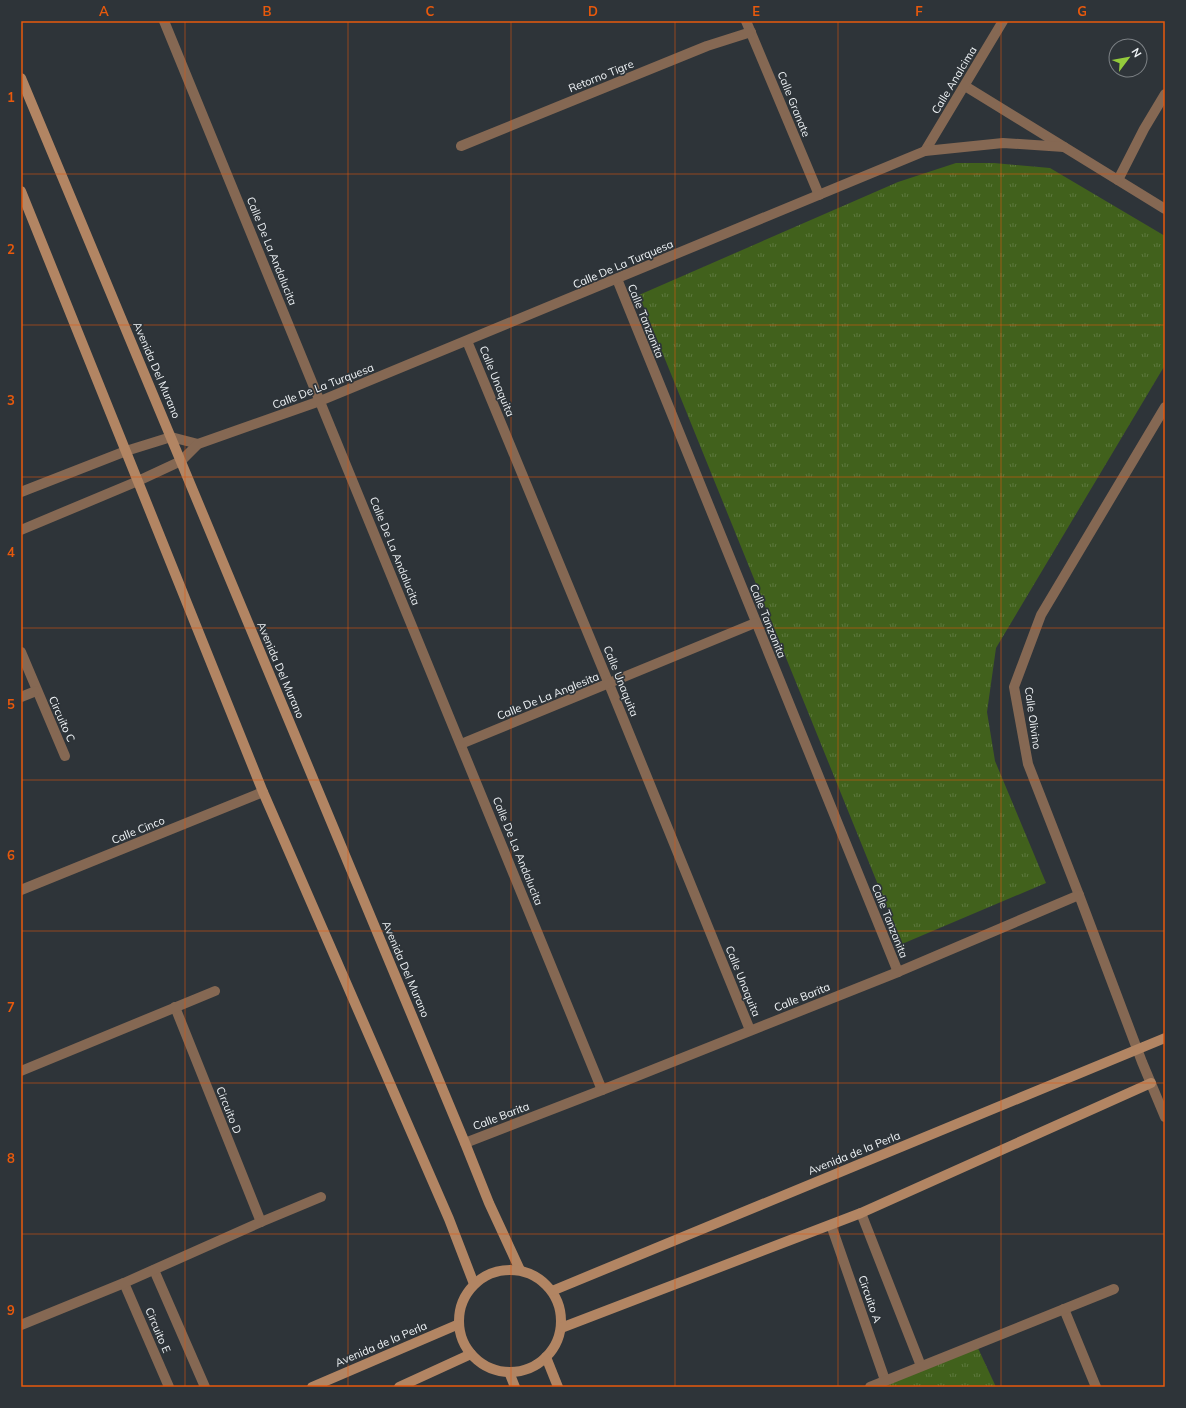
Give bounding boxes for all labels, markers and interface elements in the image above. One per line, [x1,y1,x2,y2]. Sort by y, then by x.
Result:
text: A [99,3,109,19]
text: B [263,3,272,19]
text: C [426,3,435,19]
text: D [588,3,598,19]
text: E [752,3,760,19]
text: F [915,3,923,19]
text: G [1077,3,1087,19]
north arrow [1108,38,1148,78]
street label: Calle Analcima [928,44,980,116]
text: N [1128,45,1145,60]
street label: Retorno Tigre [566,57,636,95]
street label: Calle Granate [775,69,813,139]
text: 1 [7,89,15,105]
street label: Calle De La Andalucita [244,195,300,307]
street label: Calle De La Turquesa [571,237,675,291]
text: 2 [7,241,15,257]
street label: Calle Tanzanita [625,282,667,360]
street label: Avenida Del Murano [130,320,184,420]
street label: Calle Unaquita [476,344,518,418]
street label: Calle De La Turquesa [270,360,376,412]
text: 3 [7,392,15,408]
street label: Calle De La Andalucita [367,495,423,607]
text: 4 [7,544,15,560]
street label: Calle Tanzanita [747,582,789,660]
street label: Avenida Del Murano [254,620,308,720]
street label: Calle Unaquita [600,644,642,718]
street label: Calle De La Anglesita [495,669,601,723]
street label: Calle Olivino [1022,686,1044,750]
street label: Circuito C [46,694,78,744]
text: 5 [7,696,15,712]
street label: Calle De La Andalucita [490,795,546,907]
street label: Calle Cinco [109,813,167,847]
text: 6 [7,847,15,863]
street label: Calle Tanzanita [869,882,911,960]
street label: Avenida Del Murano [379,919,433,1019]
street label: Calle Unaquita [722,944,764,1018]
street label: Calle Barita [772,979,832,1015]
text: 7 [7,999,15,1015]
street label: Circuito D [213,1084,245,1136]
street label: Calle Barita [471,1099,531,1133]
street label: Avenida de la Perla [806,1128,902,1178]
text: 8 [7,1150,15,1166]
street label: Circuito A [855,1273,885,1325]
text: 9 [7,1302,15,1318]
street label: Circuito E [142,1305,174,1355]
street label: Avenida de la Perla [333,1318,429,1370]

